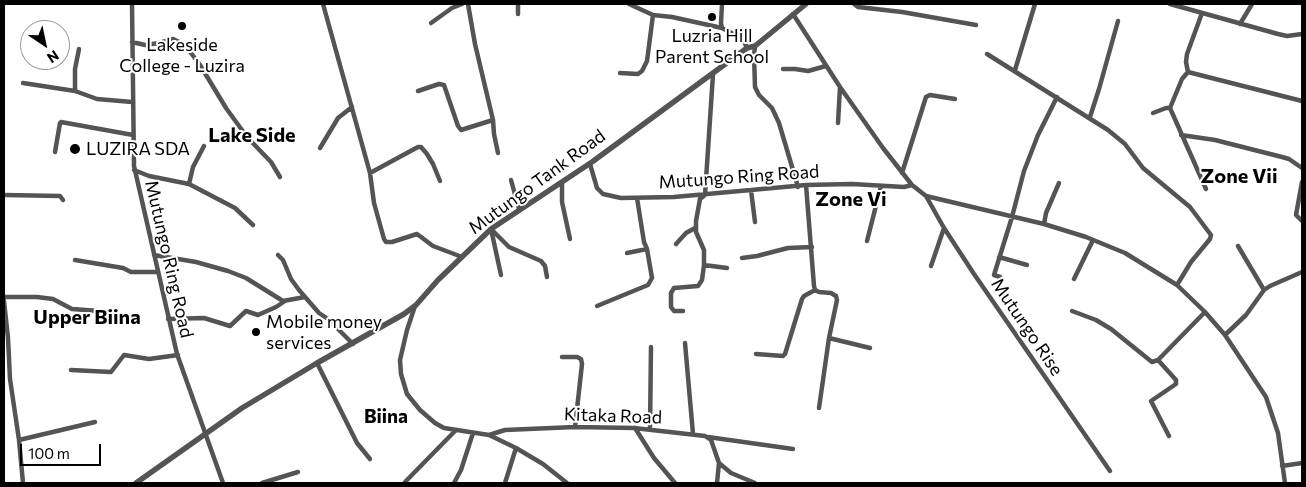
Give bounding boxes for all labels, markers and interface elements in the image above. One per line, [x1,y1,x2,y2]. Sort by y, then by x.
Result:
marker: Luzria Hill Parent School [706,11,718,23]
north arrow [20,20,70,70]
marker: Lakeside College - Luzira [176,20,188,32]
place label: Luzria Hill Parent School [655,25,769,68]
place label: Lakeside College - Luzira [119,34,245,76]
text: N [44,47,62,67]
district label: Lake Side [208,123,296,147]
street label: Mutungo Tank Road [464,125,610,239]
place label: LUZIRA SDA [86,138,190,160]
marker: LUZIRA SDA [68,142,82,156]
street label: Mutungo Ring Road [658,161,820,193]
district label: Zone Vii [1201,164,1277,188]
street label: Mutungo Ring Road [140,178,198,340]
district label: Zone Vi [815,187,887,211]
street label: Mutungo Rise [986,274,1068,380]
district label: Upper Biina [33,305,141,329]
place label: Mobile money services [266,311,382,354]
marker: Mobile money services [250,326,262,338]
street label: Kitaka Road [564,403,662,429]
district label: Biina [364,406,408,428]
scale bar [22,434,104,466]
text: 100 m [28,444,70,462]

